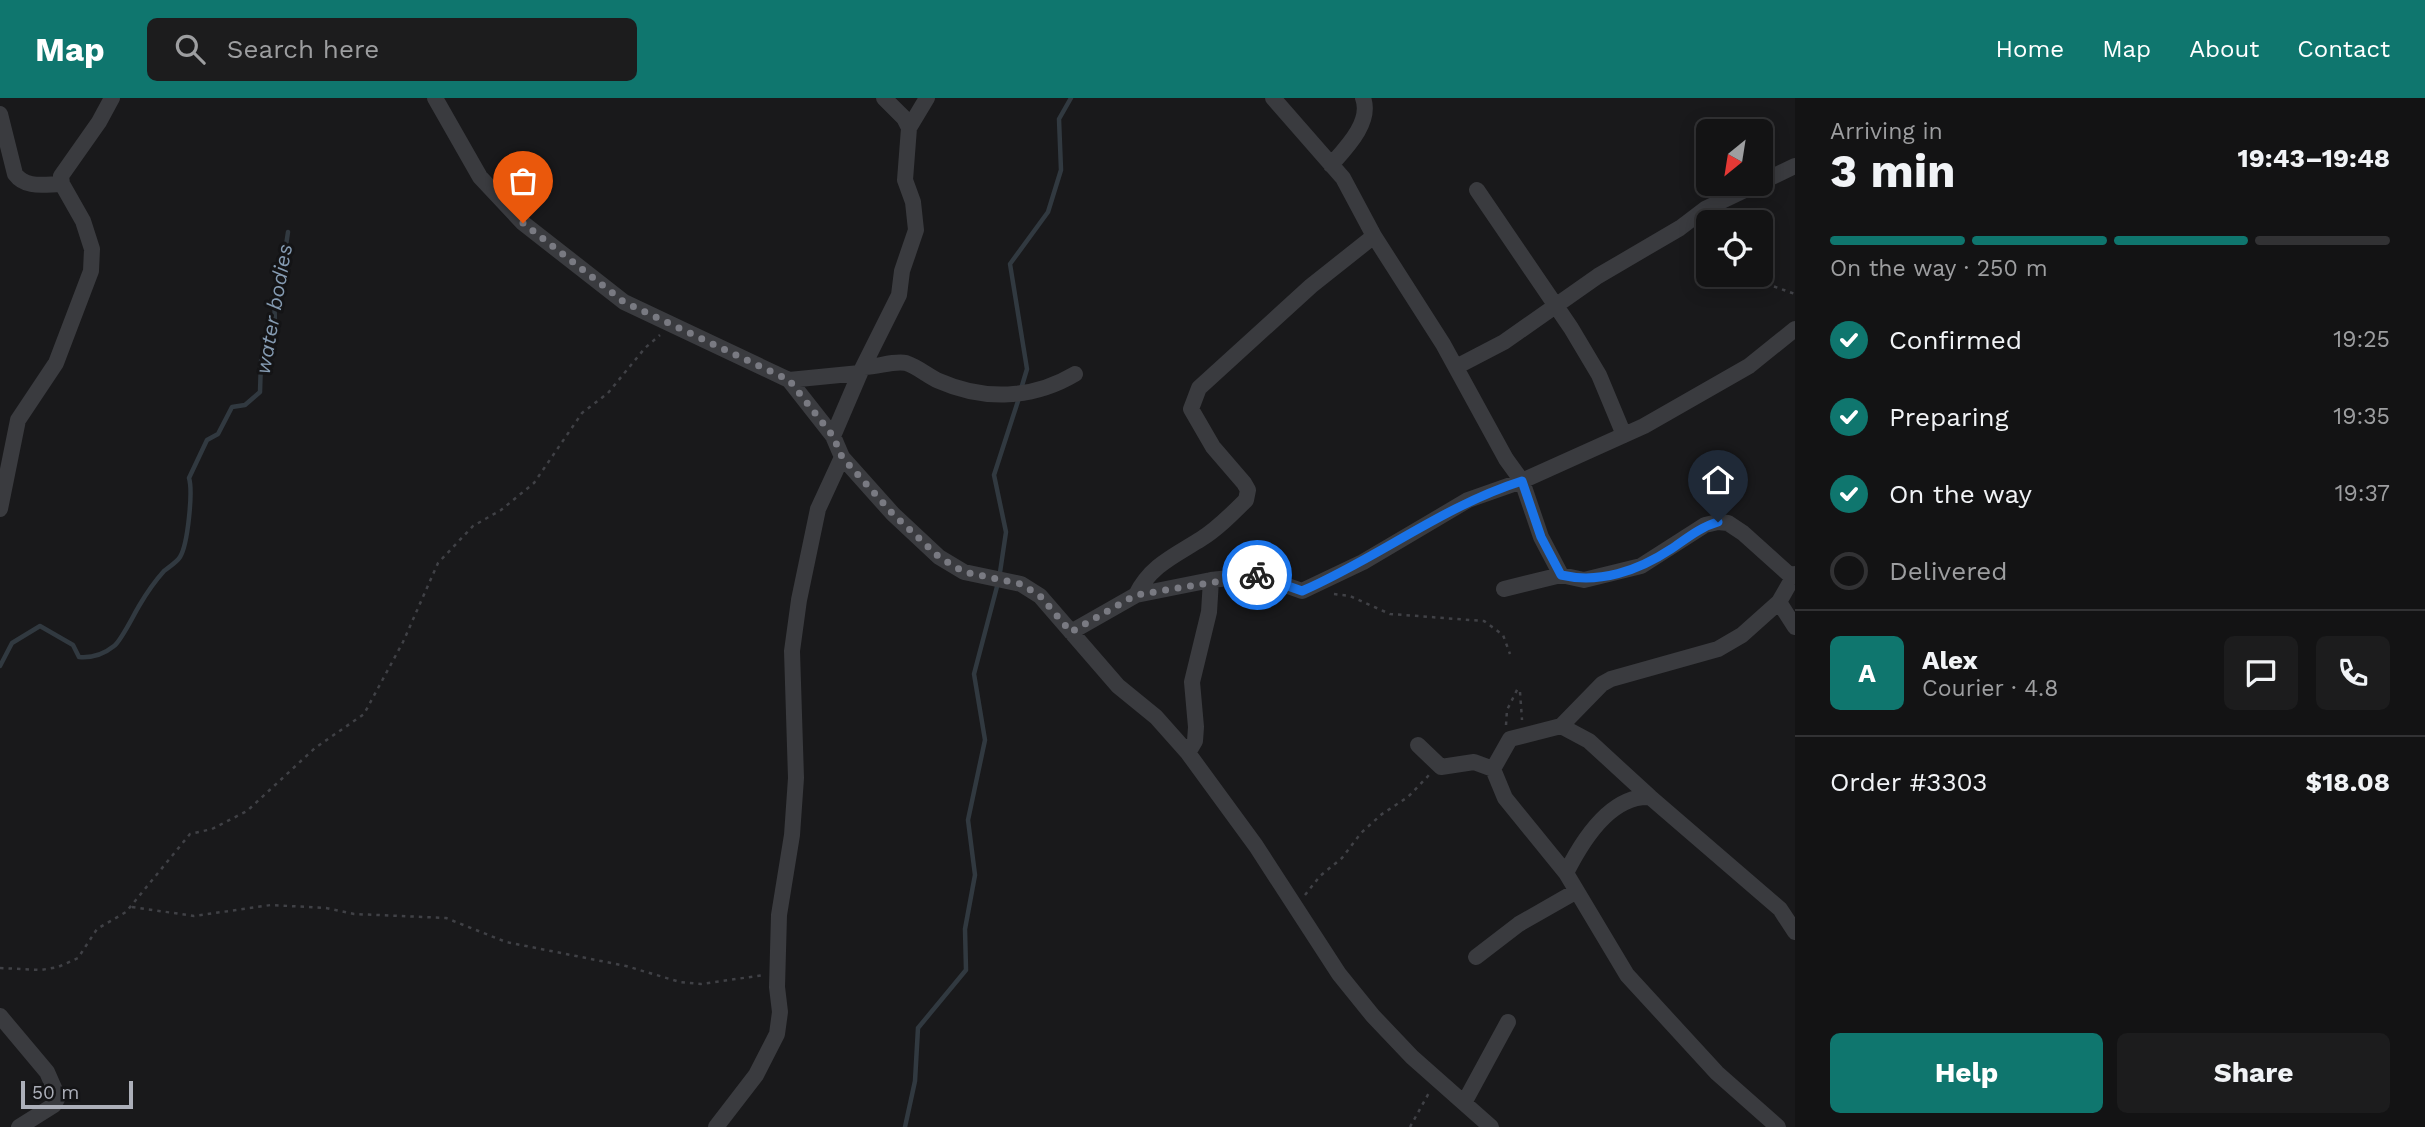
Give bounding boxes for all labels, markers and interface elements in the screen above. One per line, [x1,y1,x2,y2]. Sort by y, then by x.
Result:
search box [147,18,637,81]
text: Map [35,30,105,69]
icon: search [171,30,209,68]
text: Search here [227,34,379,64]
text: Home [1996,35,2064,63]
text: Map [2102,35,2151,63]
text: About [2189,35,2259,63]
text: Contact [2297,35,2390,63]
text: Arriving in [1830,118,1943,145]
north arrow [1696,119,1773,196]
map controls [1696,119,1773,287]
text: 19:43–19:48 [2238,143,2390,173]
text: 3 min [1830,144,1956,198]
pin [493,151,553,223]
icon: bag [504,162,542,200]
button: locate [1696,210,1773,287]
water label: water bodies [250,242,297,376]
text: On the way · 250 m [1830,255,2048,282]
icon: check [1830,321,1868,359]
text: Confirmed [1889,325,2022,355]
text: 19:25 [2333,326,2390,353]
icon: check [1830,398,1868,436]
text: Preparing [1889,402,2009,432]
text: 19:35 [2333,403,2390,430]
pin [1688,450,1748,522]
icon: home [1699,461,1737,499]
icon: check [1830,475,1868,513]
text: On the way [1889,479,2032,509]
text: 19:37 [2335,480,2390,507]
courier [1222,540,1292,610]
icon: bike [1238,556,1276,594]
text: Delivered [1889,556,2008,586]
button: chat [2224,636,2298,710]
button: phone [2316,636,2390,710]
text: Alex [1922,645,1978,675]
text: A [1858,658,1876,688]
text: Courier · 4.8 [1922,675,2058,702]
text: Order #3303 [1830,767,1987,797]
text: $18.08 [2305,767,2390,797]
button: Help [1830,1033,2103,1113]
button: Share [2117,1033,2390,1113]
scale bar [21,1078,133,1110]
text: 50 m [32,1081,79,1104]

